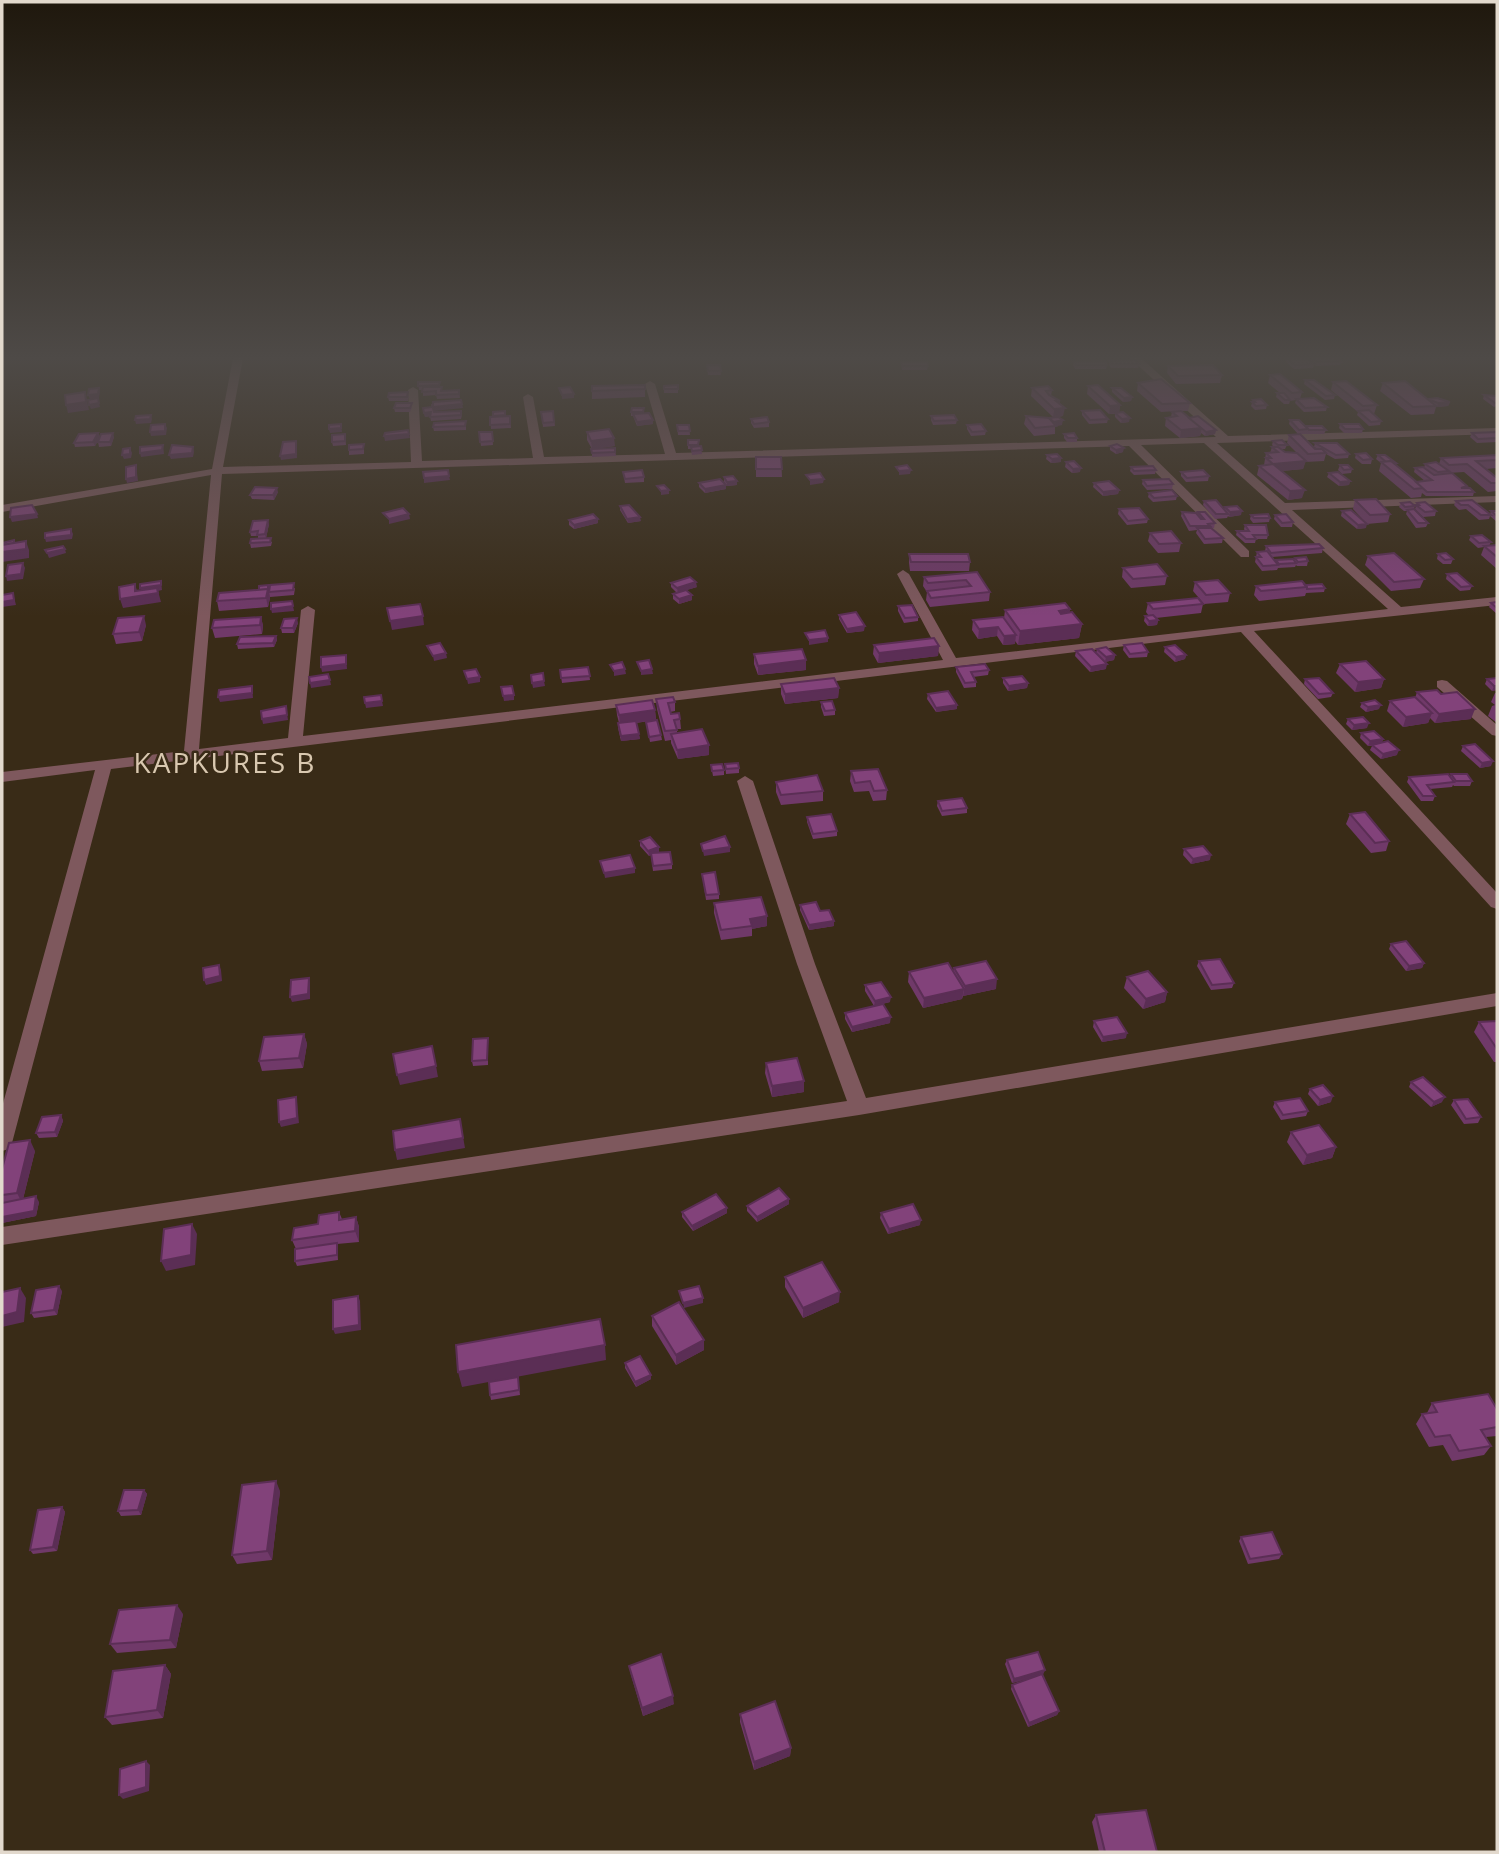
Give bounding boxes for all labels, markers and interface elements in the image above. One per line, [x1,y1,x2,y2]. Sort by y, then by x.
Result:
district label: KAPKURES B [134,743,316,781]

